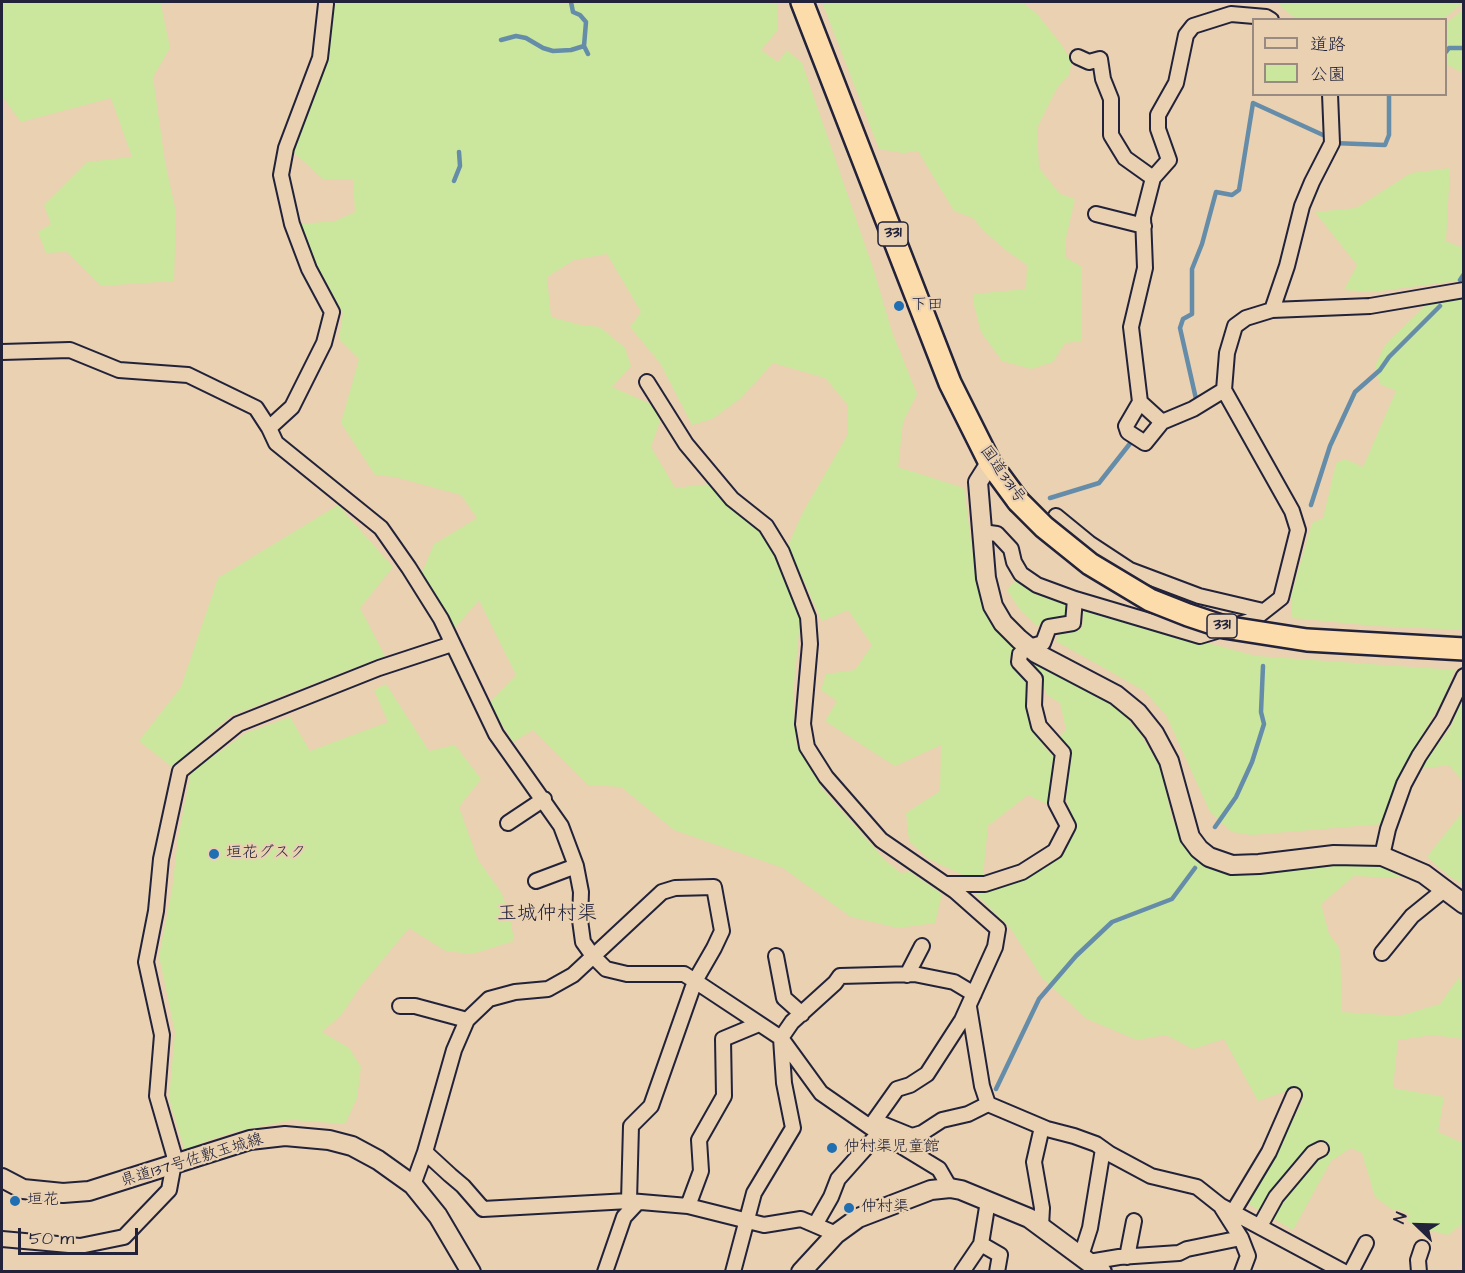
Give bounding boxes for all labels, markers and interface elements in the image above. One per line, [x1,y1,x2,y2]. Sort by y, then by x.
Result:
legend [1252,18,1447,96]
text: 道路 [1310,32,1346,57]
text: 公園 [1310,62,1346,87]
road number: 331 [878,222,908,246]
place label: 下田 [911,296,943,316]
marker: 下田 [892,299,906,313]
street label: 国道331号 [975,442,1029,508]
road number: 331 [1207,614,1237,638]
place label: 垣花グスク [226,844,306,864]
marker: 垣花グスク [207,847,221,861]
district label: 玉城仲村渠 [497,903,597,927]
street label: 県道137号佐敷玉城線 [118,1130,266,1192]
place label: 仲村渠児童館 [844,1138,940,1158]
marker: 仲村渠児童館 [825,1141,839,1155]
place label: 垣花 [27,1191,59,1211]
marker: 垣花 [8,1194,22,1208]
north arrow [1387,1195,1447,1255]
place label: 仲村渠 [861,1198,909,1218]
marker: 仲村渠 [842,1201,856,1215]
text: N [1388,1209,1413,1227]
scale bar [21,1216,141,1254]
text: 50 m [29,1226,74,1251]

